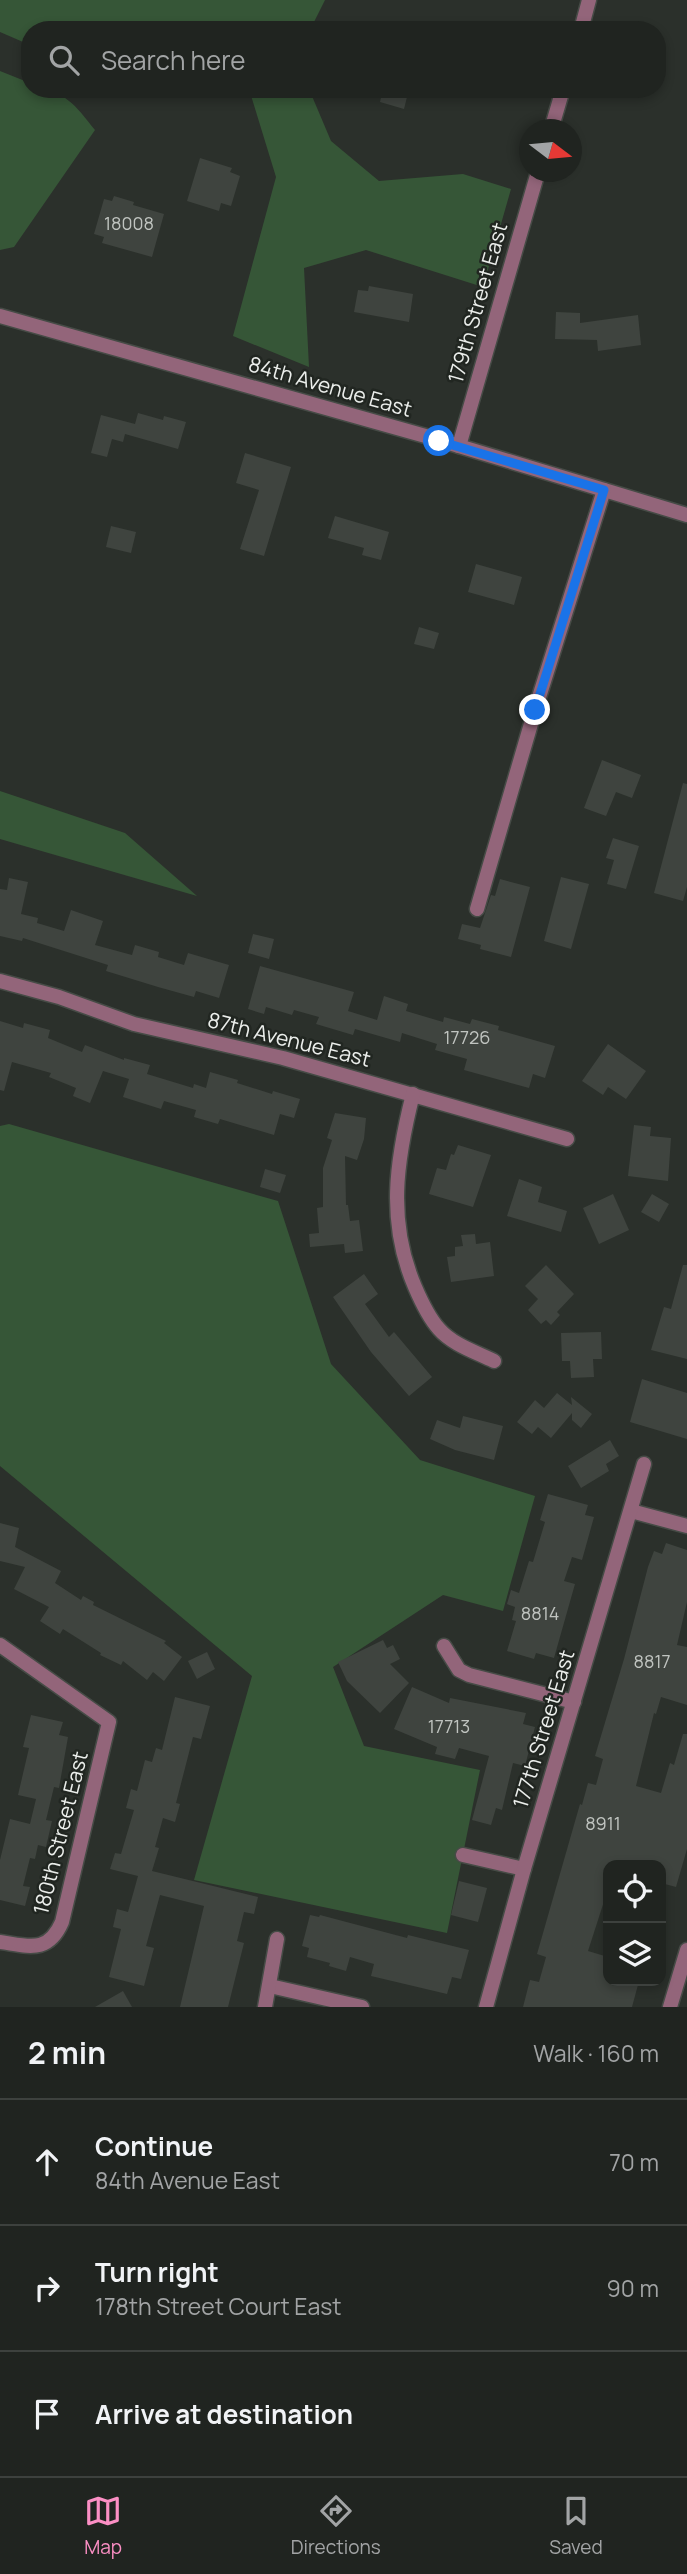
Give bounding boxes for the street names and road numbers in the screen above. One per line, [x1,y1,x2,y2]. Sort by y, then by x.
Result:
street label: 179th Street East [441,219,513,386]
street label: 84th Avenue East [245,349,415,423]
street label: 87th Avenue East [205,1005,374,1073]
street label: 177th Street East [506,1646,580,1811]
street label: 180th Street East [26,1748,94,1917]

